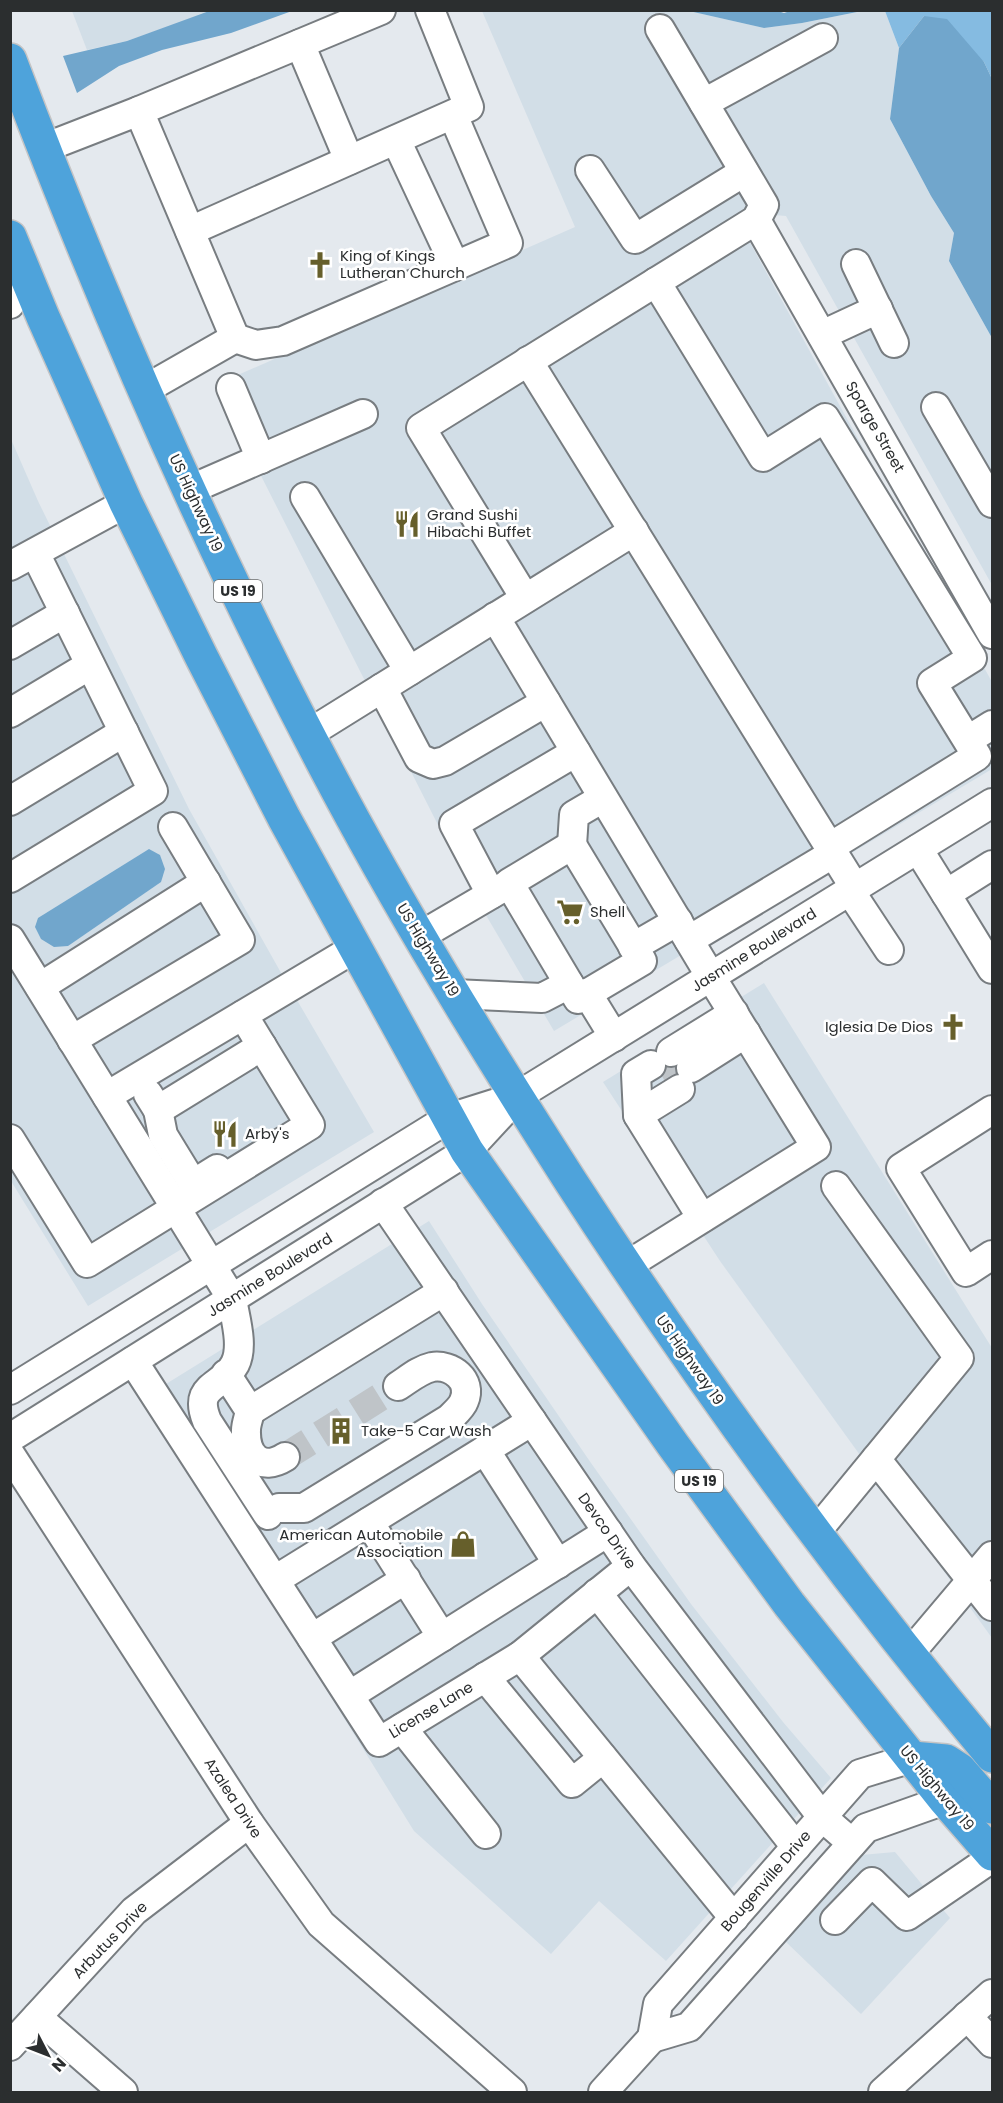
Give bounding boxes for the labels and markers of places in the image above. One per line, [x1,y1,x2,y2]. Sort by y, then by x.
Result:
place label: King of Kings Lutheran Church [340,245,465,283]
church icon: King of Kings Lutheran Church [305,250,335,280]
place label: Grand Sushi Hibachi Buffet [427,504,531,542]
restaurant icon: Grand Sushi Hibachi Buffet [392,509,422,539]
supermarket icon: Shell [555,897,585,927]
place label: Shell [590,901,625,922]
church icon: Iglesia De Dios [938,1012,968,1042]
place label: Iglesia De Dios [825,1016,933,1037]
restaurant icon: Arby's [210,1119,240,1149]
place label: Arby's [245,1123,290,1144]
building icon: Take-5 Car Wash [326,1416,356,1446]
place label: Take-5 Car Wash [361,1420,492,1441]
place label: American Automobile Association [279,1524,443,1562]
shop icon: American Automobile Association [448,1529,478,1559]

